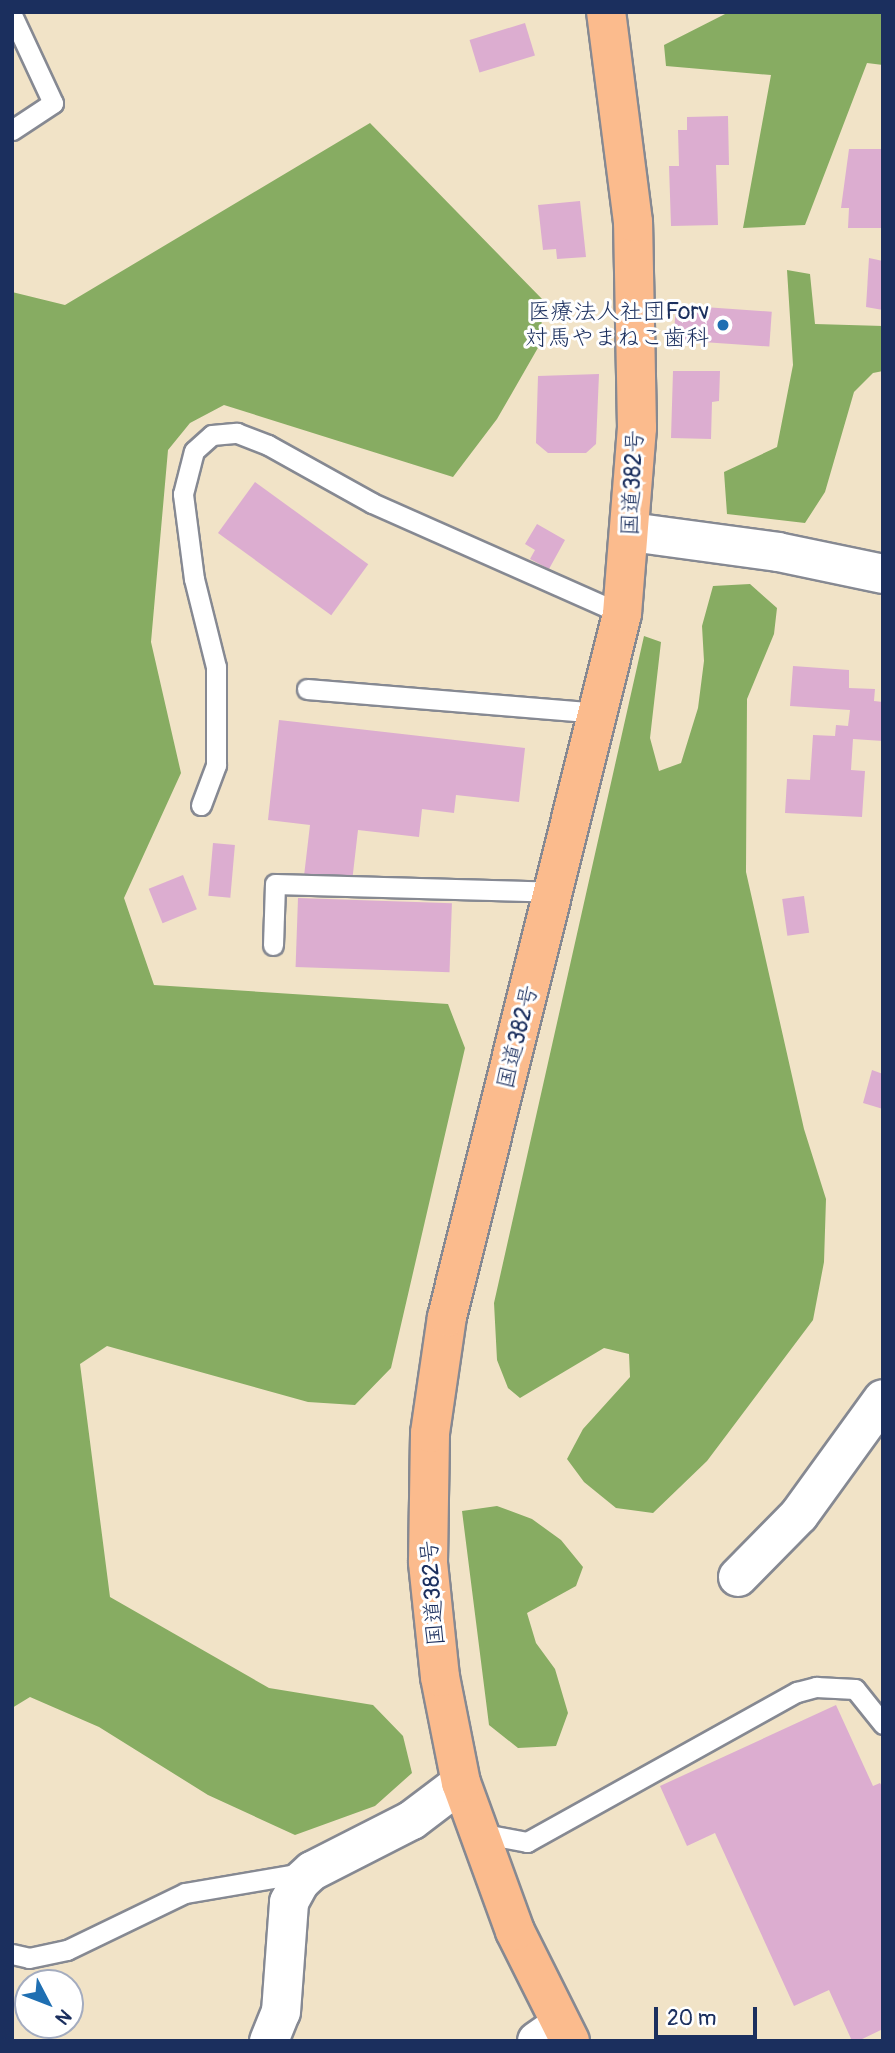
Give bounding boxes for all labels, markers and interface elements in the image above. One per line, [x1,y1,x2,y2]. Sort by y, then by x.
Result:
place label: 医療法人社団Forv 対馬やまねこ歯科 [525,298,709,352]
marker: 医療法人社団Forv 対馬やまねこ歯科 [715,317,731,333]
street label: 国道382号 [616,429,650,537]
street label: 国道382号 [492,982,544,1092]
street label: 国道382号 [416,1539,450,1647]
north arrow [14,1969,84,2039]
scale bar [657,1994,760,2038]
text: N [50,2004,76,2030]
text: 20 m [667,2005,716,2032]

